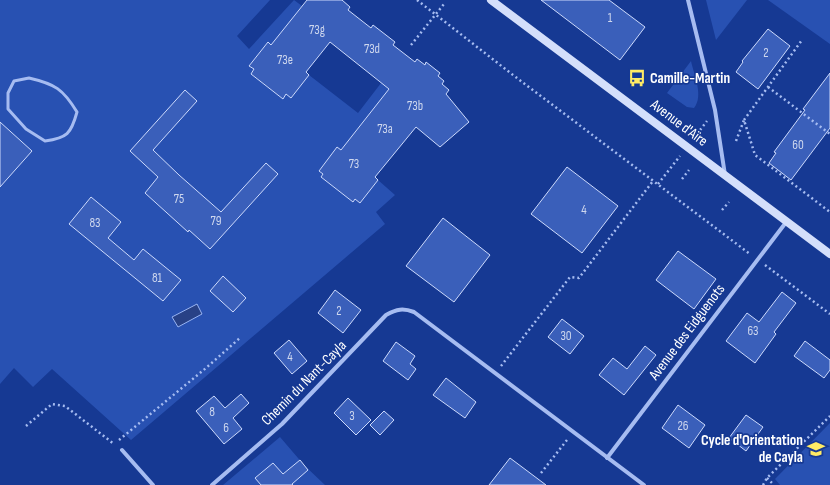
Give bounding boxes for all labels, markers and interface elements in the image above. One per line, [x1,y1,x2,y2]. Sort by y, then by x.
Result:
house number: 1 [608,10,613,26]
house number: 73g [309,22,325,38]
house number: 73d [364,41,380,57]
house number: 2 [763,45,769,61]
house number: 73e [277,52,293,68]
bus stop icon: Camille-Martin [627,68,647,88]
place label: Camille-Martin [650,69,730,88]
street label: Avenue d'Aïre [646,95,711,151]
house number: 73b [407,98,423,114]
house number: 73a [377,121,393,137]
house number: 60 [792,137,804,153]
house number: 73 [349,156,359,172]
house number: 75 [174,191,184,207]
house number: 4 [581,202,587,218]
house number: 79 [211,213,222,229]
house number: 83 [89,215,101,231]
house number: 81 [152,270,163,286]
street label: Avenue des Eidguenots [644,280,729,384]
house number: 2 [336,303,342,319]
house number: 63 [747,323,759,339]
house number: 30 [560,328,572,344]
street label: Chemin du Nant-Cayla [257,336,351,430]
house number: 4 [287,349,293,365]
house number: 8 [209,404,215,420]
house number: 3 [349,408,355,424]
house number: 26 [677,418,689,434]
house number: 6 [223,420,229,436]
place label: Cycle d'Orientation de Cayla [701,431,803,467]
school or university icon: Cycle d'Orientation de Cayla [806,439,826,459]

